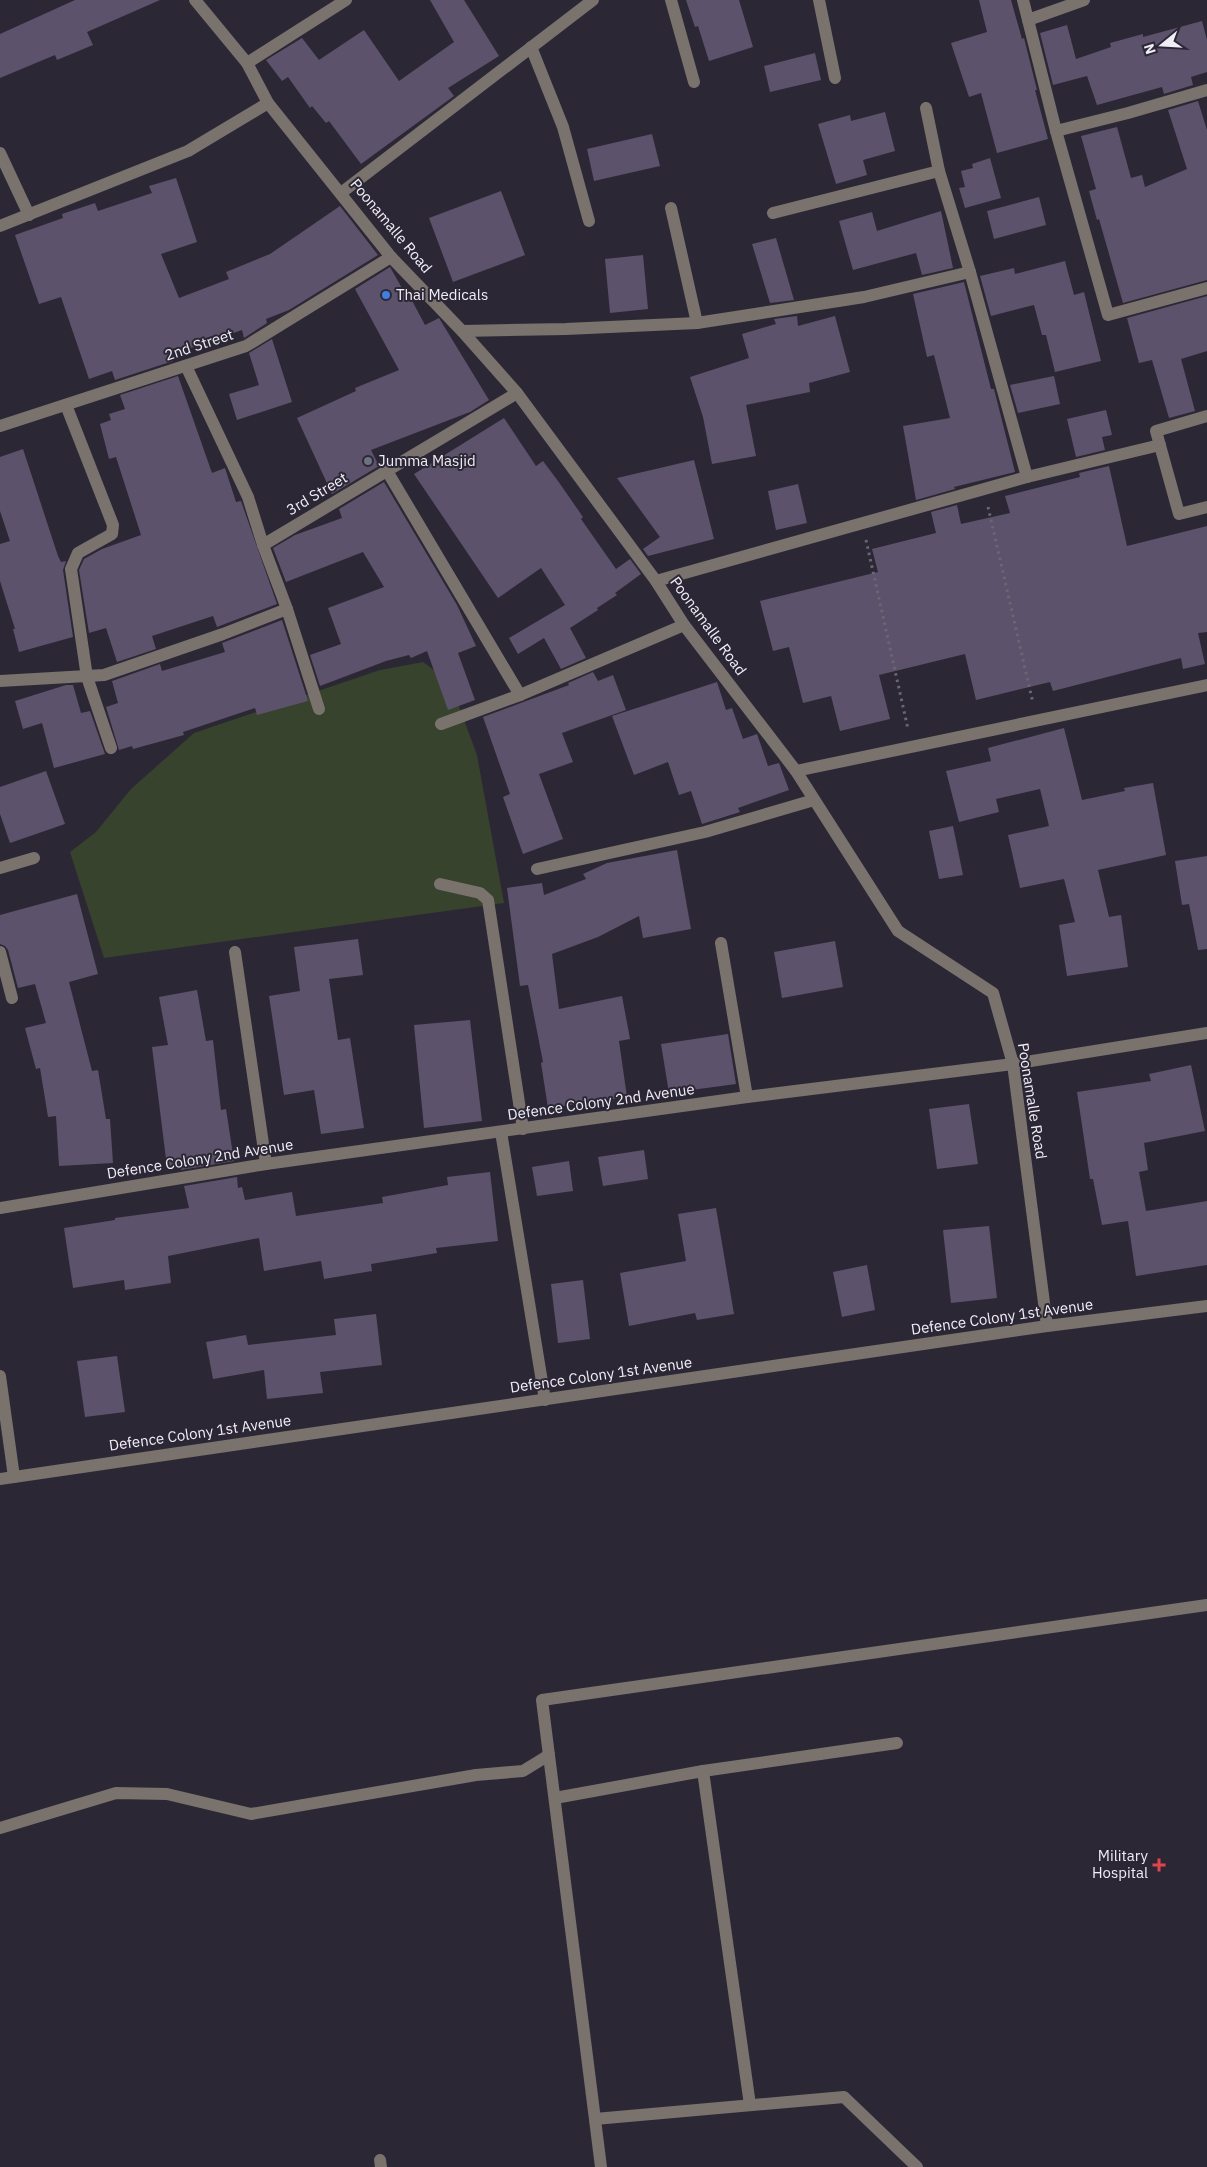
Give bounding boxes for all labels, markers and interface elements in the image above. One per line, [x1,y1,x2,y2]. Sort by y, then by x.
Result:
north arrow [1137,20,1187,70]
text: N [1140,41,1160,57]
street label: Poonamalle Road [346,175,436,277]
place label: Thai Medicals [396,285,488,304]
marker: Thai Medicals [380,289,392,301]
street label: 2nd Street [162,325,235,365]
place label: Jumma Masjid [378,451,476,470]
marker: Jumma Masjid [362,455,374,467]
street label: 3rd Street [283,468,351,519]
street label: Poonamalle Road [666,573,751,679]
street label: Poonamalle Road [1014,1041,1051,1160]
street label: Defence Colony 2nd Avenue [506,1079,696,1124]
street label: Defence Colony 2nd Avenue [105,1134,295,1183]
street label: Defence Colony 1st Avenue [910,1294,1094,1339]
street label: Defence Colony 1st Avenue [509,1352,693,1397]
street label: Defence Colony 1st Avenue [108,1410,292,1455]
place label: Military Hospital [1092,1846,1149,1882]
marker: Military Hospital [1152,1858,1166,1872]

